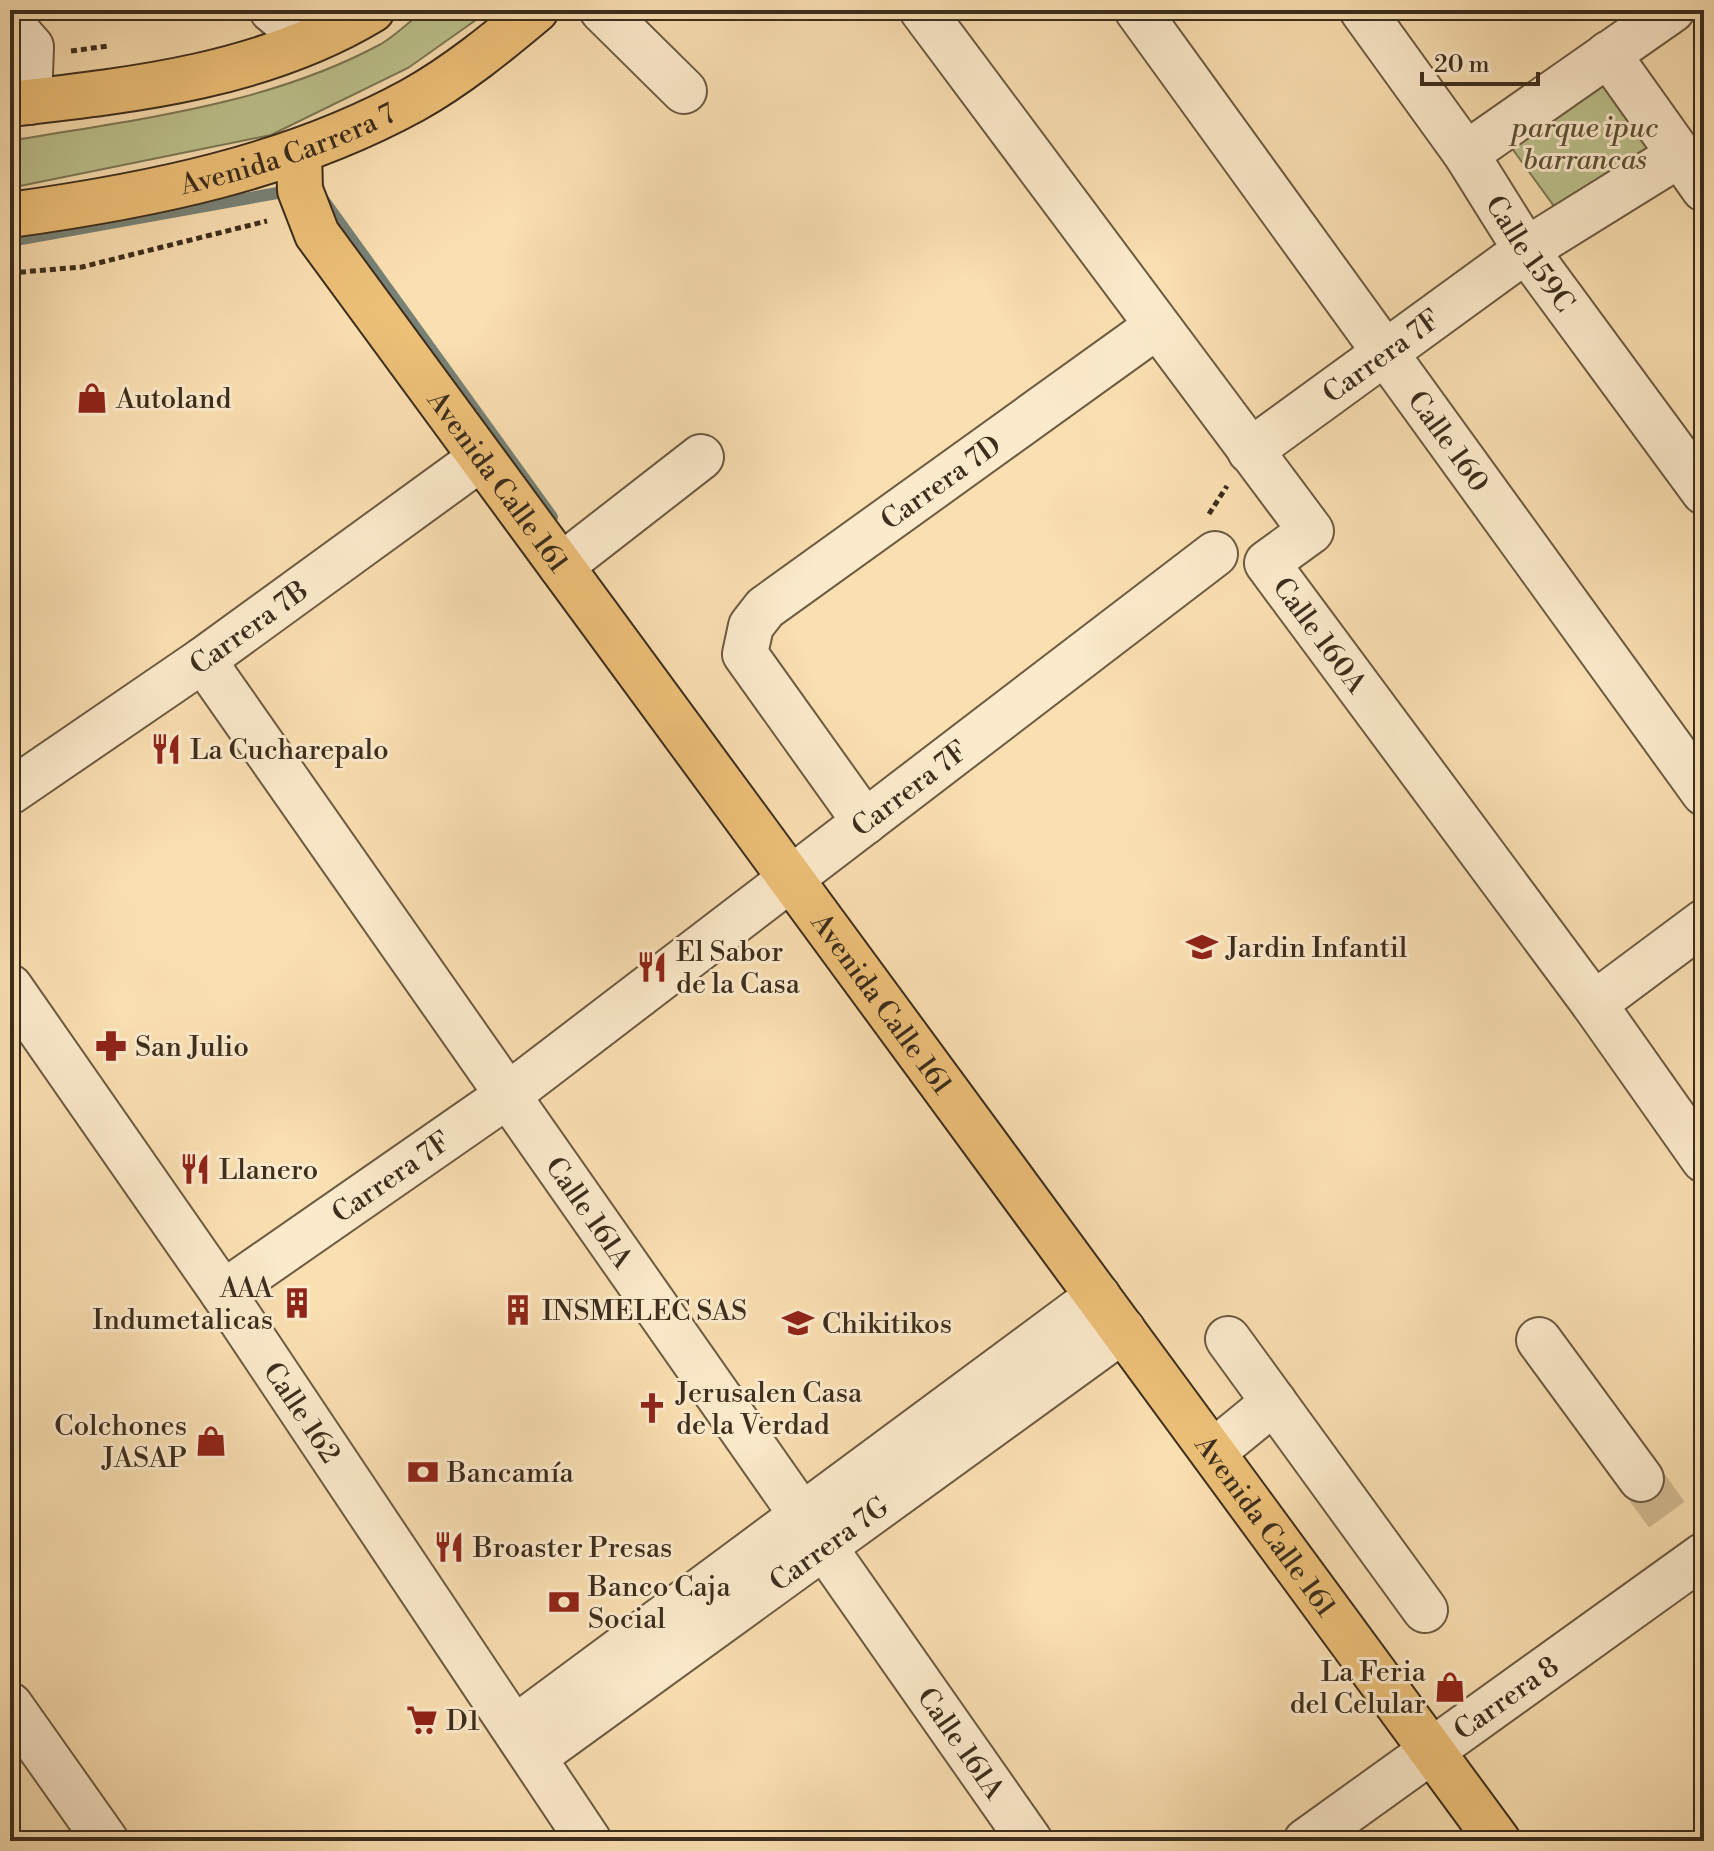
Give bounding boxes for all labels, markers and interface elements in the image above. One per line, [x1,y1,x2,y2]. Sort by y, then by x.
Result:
scale bar [1422,36,1538,86]
text: 20 m [1434,50,1490,80]
street label: Avenida Carrera 7 [176,96,401,204]
park label: parque ipuc barrancas [1508,111,1658,178]
street label: Calle 159C [1477,189,1582,319]
street label: Carrera 7F [1316,302,1447,411]
shop icon: Autoland [75,381,109,415]
place label: Autoland [115,382,231,417]
street label: Avenida Calle 161 [419,384,576,580]
street label: Calle 160 [1399,384,1496,499]
street label: Carrera 7D [874,428,1008,538]
street label: Calle 160A [1265,571,1374,701]
street label: Carrera 7B [183,574,315,683]
restaurant icon: La Cucharepalo [149,732,183,766]
place label: La Cucharepalo [190,733,389,768]
street label: Carrera 7F [845,734,975,845]
street label: Avenida Calle 161 [802,906,959,1102]
school or university icon: Jardin Infantil [1185,930,1219,964]
place label: Jardin Infantil [1225,931,1407,966]
place label: El Sabor de la Casa [676,935,801,1002]
restaurant icon: El Sabor de la Casa [635,950,669,984]
pharmacy icon: San Julio [94,1029,128,1063]
place label: San Julio [135,1030,249,1065]
street label: Carrera 7F [325,1124,457,1231]
street label: Calle 161A [537,1150,640,1276]
restaurant icon: Llanero [178,1152,212,1186]
place label: Llanero [219,1153,318,1188]
place label: AAA Indumetalicas [93,1271,274,1338]
building icon: AAA Indumetalicas [280,1286,314,1320]
building icon: INSMELEC SAS [501,1293,535,1327]
place label: INSMELEC SAS [542,1294,747,1329]
school or university icon: Chikitikos [781,1306,815,1340]
place label: Chikitikos [822,1307,952,1342]
street label: Calle 162 [255,1356,347,1470]
place label: Jerusalen Casa de la Verdad [675,1376,863,1443]
church icon: Jerusalen Casa de la Verdad [635,1391,669,1425]
place label: Colchones JASAP [54,1409,187,1476]
shop icon: Colchones JASAP [194,1424,228,1458]
street label: Avenida Calle 161 [1186,1428,1343,1624]
bank icon: Bancamía [406,1455,440,1489]
place label: Bancamía [446,1456,575,1491]
street label: Carrera 7G [763,1489,896,1599]
restaurant icon: Broaster Presas [432,1530,466,1564]
place label: Broaster Presas [472,1531,672,1566]
place label: Banco Caja Social [587,1570,732,1637]
bank icon: Banco Caja Social [547,1585,581,1619]
street label: Carrera 8 [1447,1649,1566,1748]
place label: La Feria del Celular [1290,1655,1427,1722]
shop icon: La Feria del Celular [1433,1670,1467,1704]
street label: Calle 161A [909,1681,1012,1807]
supermarket icon: D1 [405,1703,439,1737]
place label: D1 [446,1704,480,1739]

